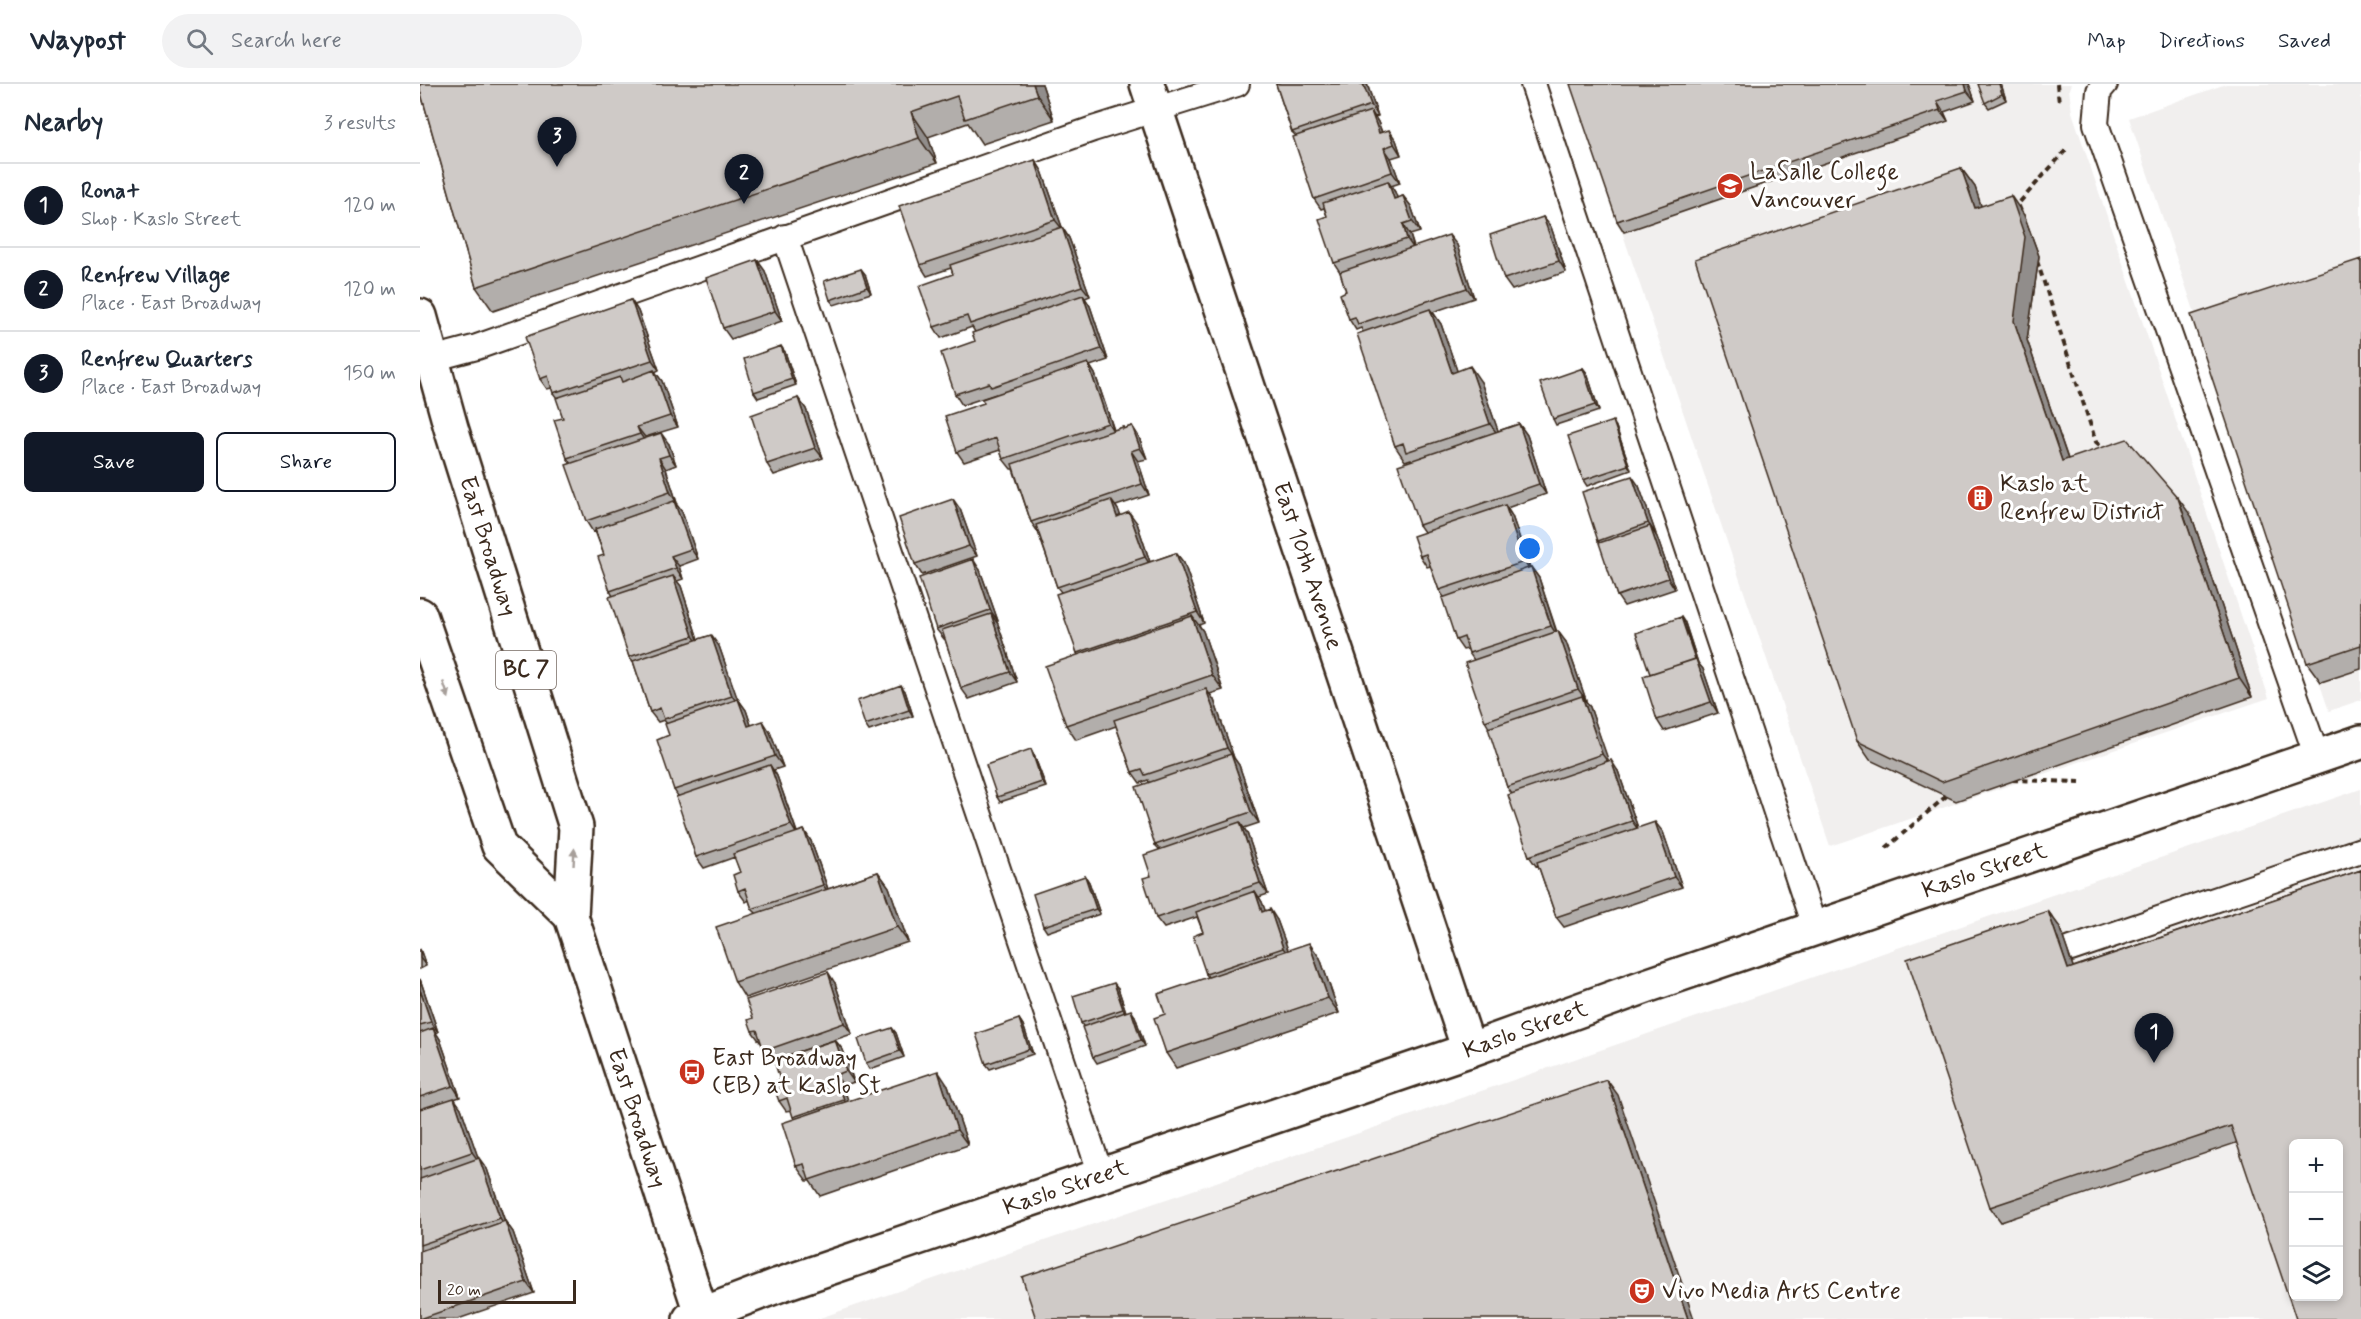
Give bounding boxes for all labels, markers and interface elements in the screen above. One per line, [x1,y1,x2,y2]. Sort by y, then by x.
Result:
search box [162,14,582,68]
text: Waypost [30,23,126,60]
icon: search [183,25,216,58]
text: Search here [231,27,342,55]
text: Map [2087,27,2126,55]
text: Directions [2159,27,2245,55]
text: Saved [2278,27,2331,55]
text: Nearby [24,106,103,140]
text: 3 results [324,110,396,137]
pin: 3 [538,118,576,167]
pin: 2 [724,154,764,204]
place label: LaSalle College Vancouver [1750,157,1899,216]
school or university icon: LaSalle College Vancouver [1715,171,1745,201]
text: Rona+ [81,178,141,206]
text: 1 [39,192,48,219]
text: 120 m [343,192,396,219]
text: Shop · Kaslo Street [81,206,241,233]
text: Renfrew Village [81,262,230,290]
text: 2 [39,276,48,303]
text: 120 m [343,276,396,303]
text: Place · East Broadway [81,290,261,317]
text: Renfrew Quarters [81,346,252,374]
text: 3 [39,360,48,387]
text: 150 m [343,360,396,387]
text: Place · East Broadway [81,374,261,401]
button: Save [24,432,204,492]
button: Share [216,432,396,492]
place label: Kaslo at Renfrew District [2000,469,2164,528]
street label: East Broadway [452,472,524,620]
street label: East 10th Avenue [1265,478,1350,654]
building icon: Kaslo at Renfrew District [1965,483,1995,513]
your location [1515,534,1544,563]
road number: BC 7 [496,651,556,689]
one-way arrow [441,681,451,699]
street label: Kaslo Street [1918,835,2051,906]
one-way arrow [569,848,579,867]
street label: Kaslo Street [1459,993,1592,1066]
pin: 1 [2134,1014,2174,1063]
place label: East Broadway (EB) at Kaslo St [712,1043,881,1102]
street label: East Broadway [600,1044,674,1192]
bus stop icon: East Broadway (EB) at Kaslo St [677,1057,707,1087]
map controls [2289,1139,2343,1301]
button: + [2289,1139,2343,1193]
street label: Kaslo Street [999,1152,1132,1223]
button: − [2289,1193,2343,1247]
button: layers [2289,1247,2343,1301]
theatre icon: Vivo Media Arts Centre [1627,1276,1657,1306]
place label: Vivo Media Arts Centre [1662,1276,1901,1307]
scale bar [438,1277,576,1304]
text: 20 m [447,1280,481,1301]

